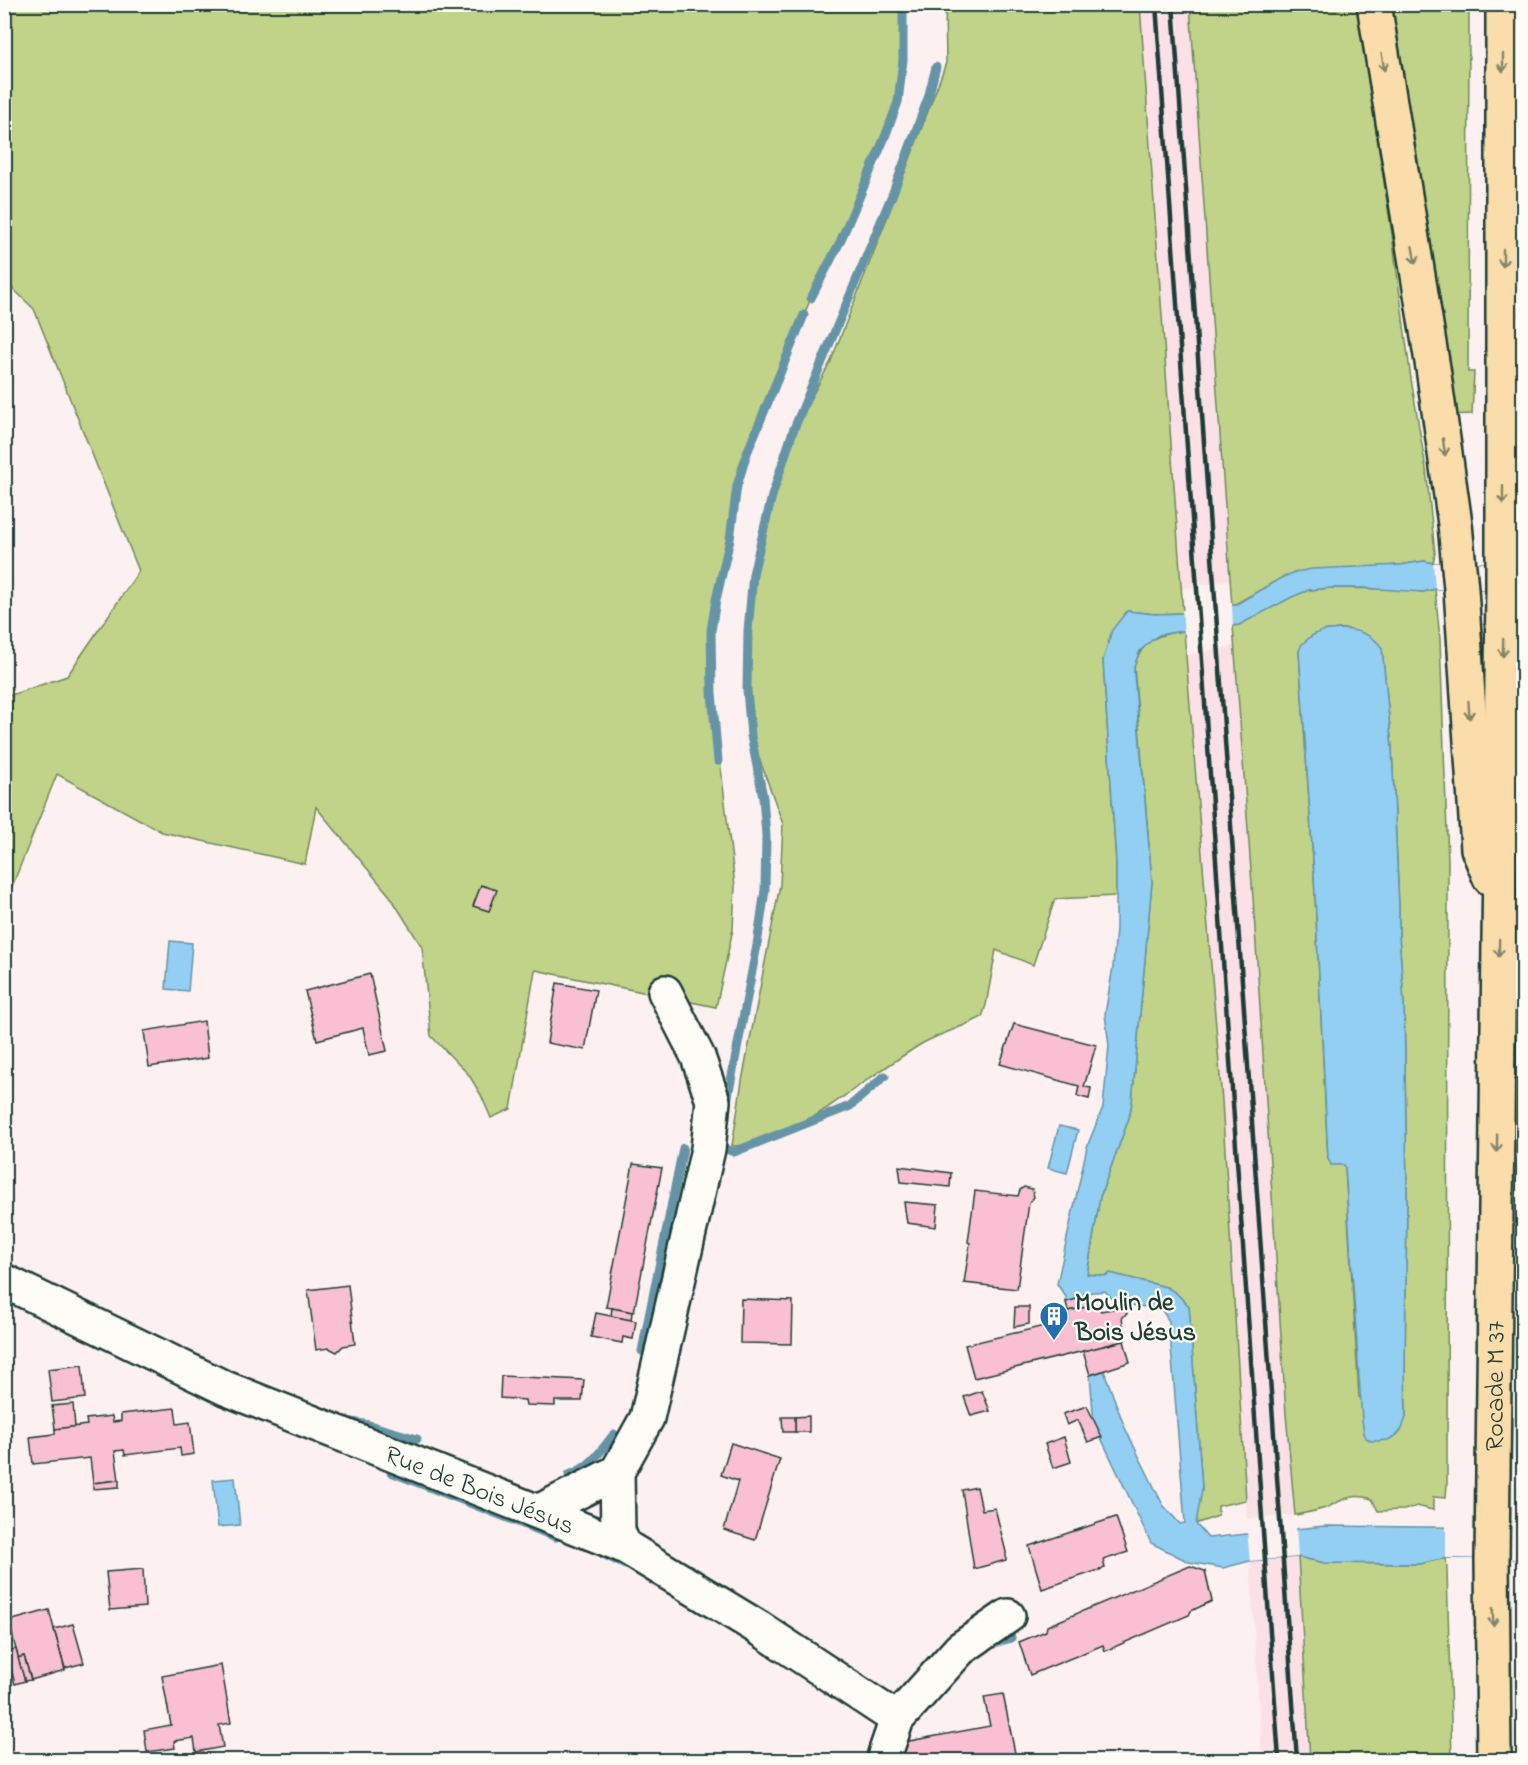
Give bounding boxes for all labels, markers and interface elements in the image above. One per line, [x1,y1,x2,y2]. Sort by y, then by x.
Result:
one-way arrow [1378,52,1389,72]
one-way arrow [1497,52,1509,72]
one-way arrow [1409,244,1420,264]
one-way arrow [1497,247,1509,267]
one-way arrow [1439,437,1450,457]
one-way arrow [1497,484,1509,504]
one-way arrow [1497,637,1509,657]
one-way arrow [1464,700,1475,720]
one-way arrow [1494,937,1505,957]
one-way arrow [1491,1132,1503,1152]
place label: Moulin de Bois Jésus [1074,1285,1196,1353]
building icon: Moulin de Bois Jésus [1038,1300,1070,1342]
street label: Rocade M 37 [1477,1321,1517,1451]
street label: Rue de Bois Jésus [379,1437,580,1547]
one-way arrow [1487,1607,1499,1627]

